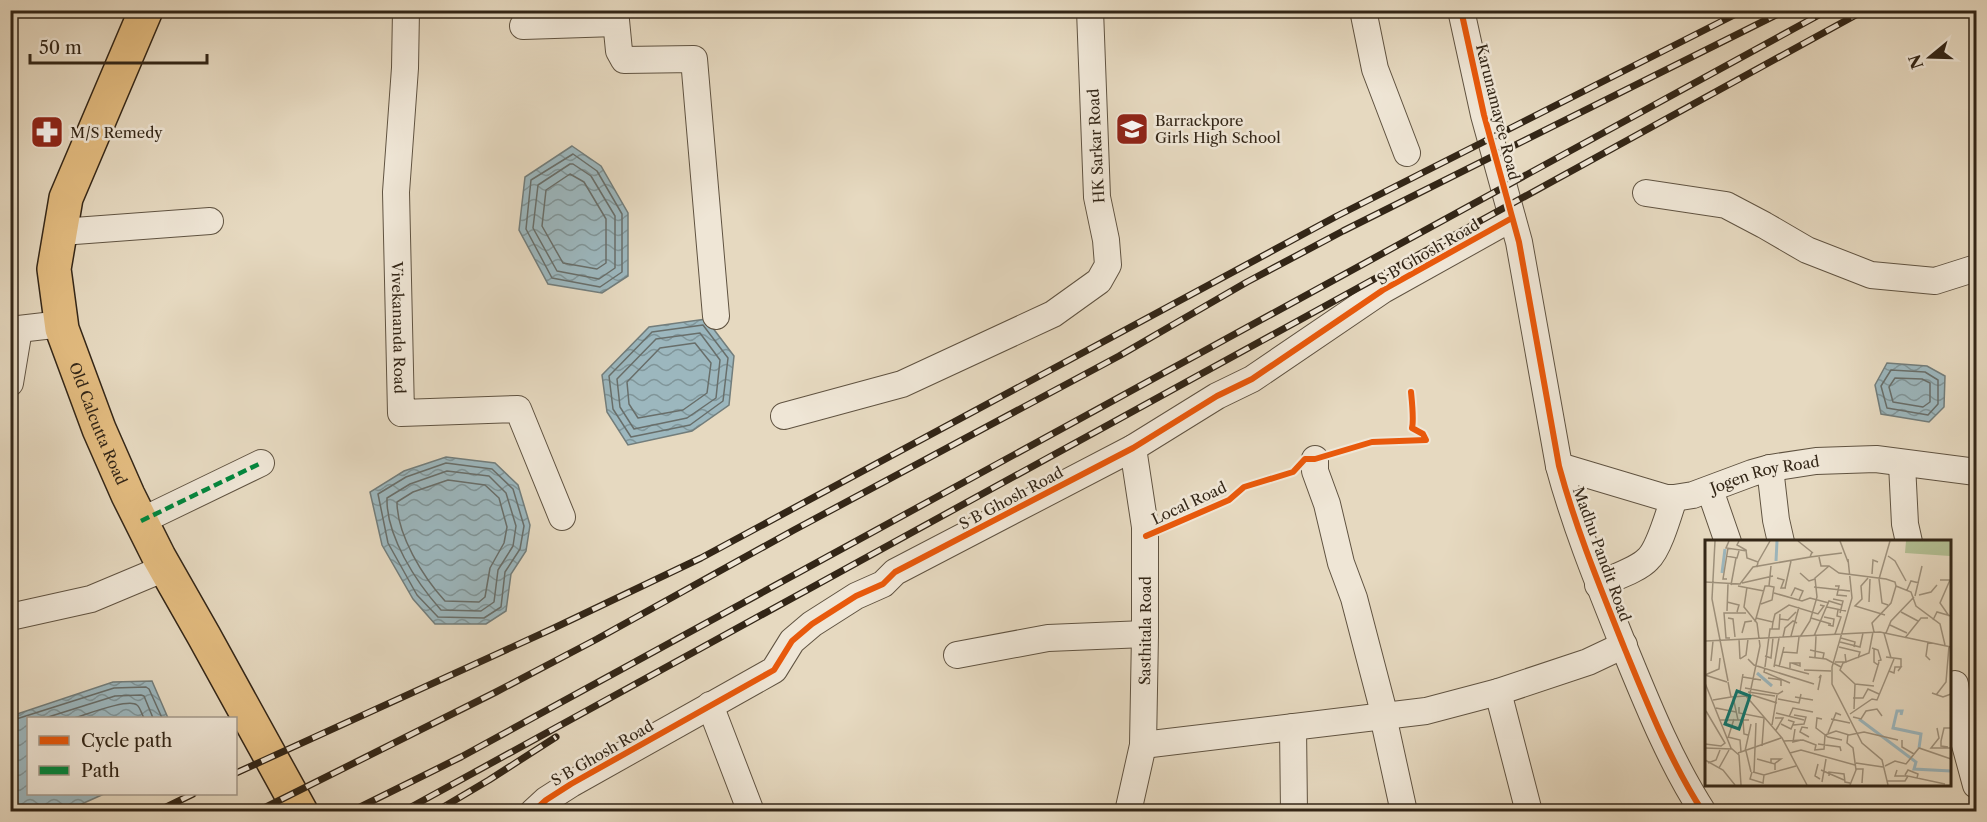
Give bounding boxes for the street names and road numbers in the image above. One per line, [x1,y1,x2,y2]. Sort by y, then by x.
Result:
street label: Karunamayee Road [1472,42,1524,182]
street label: HK Sarkar Road [1084,88,1108,204]
street label: S B Ghosh Road [1373,215,1483,289]
street label: Vivekananda Road [388,260,410,394]
street label: Old Calcutta Road [66,359,132,488]
street label: Jogen Roy Road [1705,451,1821,498]
street label: S B Ghosh Road [956,463,1066,533]
street label: Local Road [1149,477,1229,529]
street label: Madhu Pandit Road [1569,484,1635,624]
street label: Sasthitala Road [1135,576,1155,685]
street label: S B Ghosh Road [547,716,657,790]

